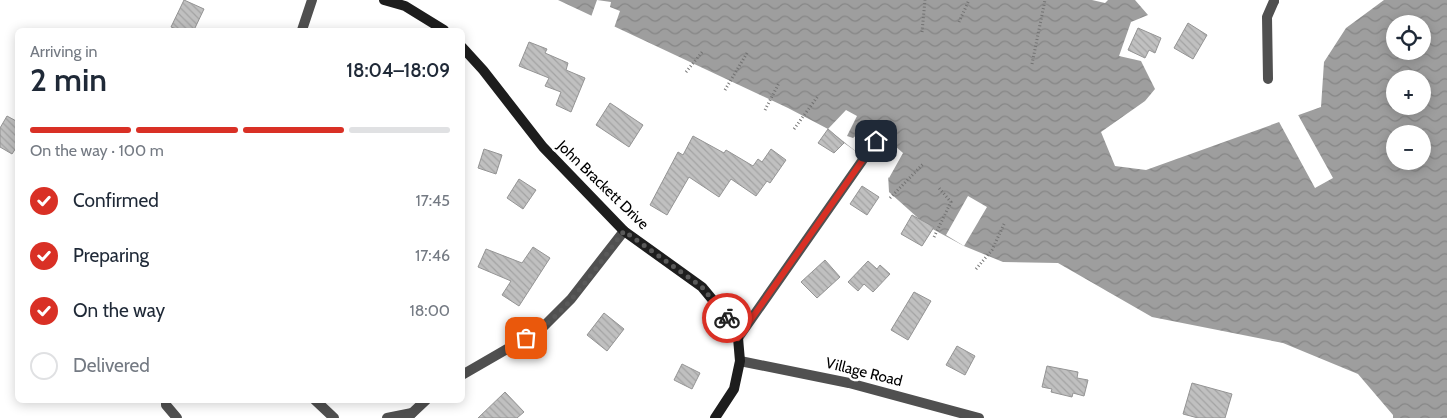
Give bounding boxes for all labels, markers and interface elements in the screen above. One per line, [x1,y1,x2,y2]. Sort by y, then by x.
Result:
map controls [1386,15,1431,170]
button: locate [1386,15,1431,60]
text: Arriving in [30,42,97,61]
text: 18:04–18:09 [346,59,450,82]
text: 2 min [30,60,107,99]
button: + [1386,70,1431,115]
pin [855,120,897,162]
button: − [1386,125,1431,170]
icon: home [862,127,890,155]
street label: John Brackett Drive [553,136,653,234]
text: On the way · 100 m [30,141,164,160]
icon: check [30,187,58,215]
text: Confirmed [73,189,159,212]
text: 17:45 [416,191,450,210]
icon: check [30,242,58,270]
text: Preparing [73,244,149,267]
text: 17:46 [415,246,450,265]
courier [702,293,752,343]
icon: check [30,297,58,325]
text: On the way [73,299,165,322]
text: 18:00 [409,301,450,320]
icon: bike [713,304,741,332]
pin [505,317,547,359]
icon: bag [512,324,540,352]
text: Delivered [73,354,150,377]
street label: Village Road [824,354,904,390]

